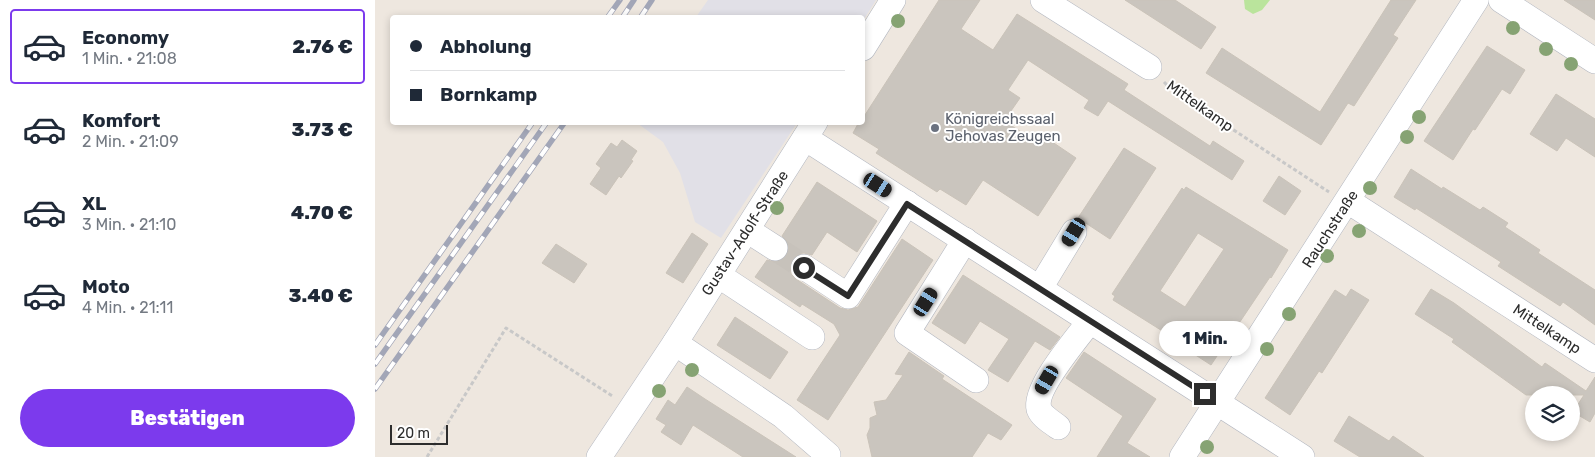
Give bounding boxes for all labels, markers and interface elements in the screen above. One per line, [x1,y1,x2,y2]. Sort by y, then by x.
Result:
icon: car [22,24,67,69]
text: Economy [82,26,169,49]
text: 2.76 € [292,35,353,58]
text: Abholung [440,35,531,58]
text: 1 Min. · 21:08 [82,49,177,68]
street label: Mittelkamp [1163,76,1237,136]
text: Bornkamp [440,83,537,106]
icon: car [22,107,67,152]
text: Komfort [82,109,160,132]
place label: Königreichssaal Jehovas Zeugen [945,110,1061,145]
text: 3.73 € [292,118,353,141]
marker: Königreichssaal Jehovas Zeugen [929,122,941,134]
text: 2 Min. · 21:09 [82,132,179,151]
street label: Gustav-Adolf-Straße [698,167,792,299]
car [861,171,894,199]
street label: Rauchstraße [1298,187,1362,271]
icon: car [22,190,67,235]
text: XL [82,192,106,215]
text: 4.70 € [291,201,353,224]
text: 3 Min. · 21:10 [82,215,176,234]
car [1059,215,1088,249]
route start [793,257,815,279]
icon: car [22,273,67,318]
text: Moto [82,275,130,298]
text: 3.40 € [289,284,353,307]
car [911,285,940,319]
text: 4 Min. · 21:11 [82,298,173,317]
street label: Mittelkamp [1510,300,1584,358]
callout: 1 Min. [1159,322,1251,356]
text: 1 Min. [1182,329,1228,348]
car [1033,363,1060,397]
route end [1194,383,1216,405]
map controls [1525,386,1580,441]
button: layers [1525,386,1580,441]
button: Bestätigen [20,389,355,447]
scale bar [390,422,447,445]
text: 20 m [397,425,430,442]

